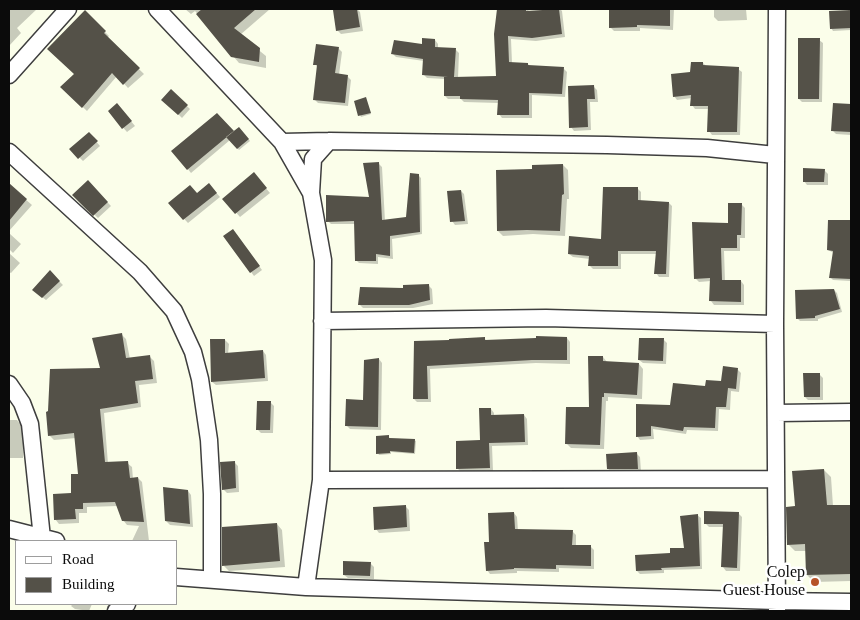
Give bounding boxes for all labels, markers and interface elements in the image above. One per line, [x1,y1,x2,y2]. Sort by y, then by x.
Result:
legend [15,540,178,605]
text: Road [62,551,94,567]
place label: Colep Guest House [723,563,805,601]
text: Building [62,576,115,592]
marker: Colep Guest House [809,576,821,588]

